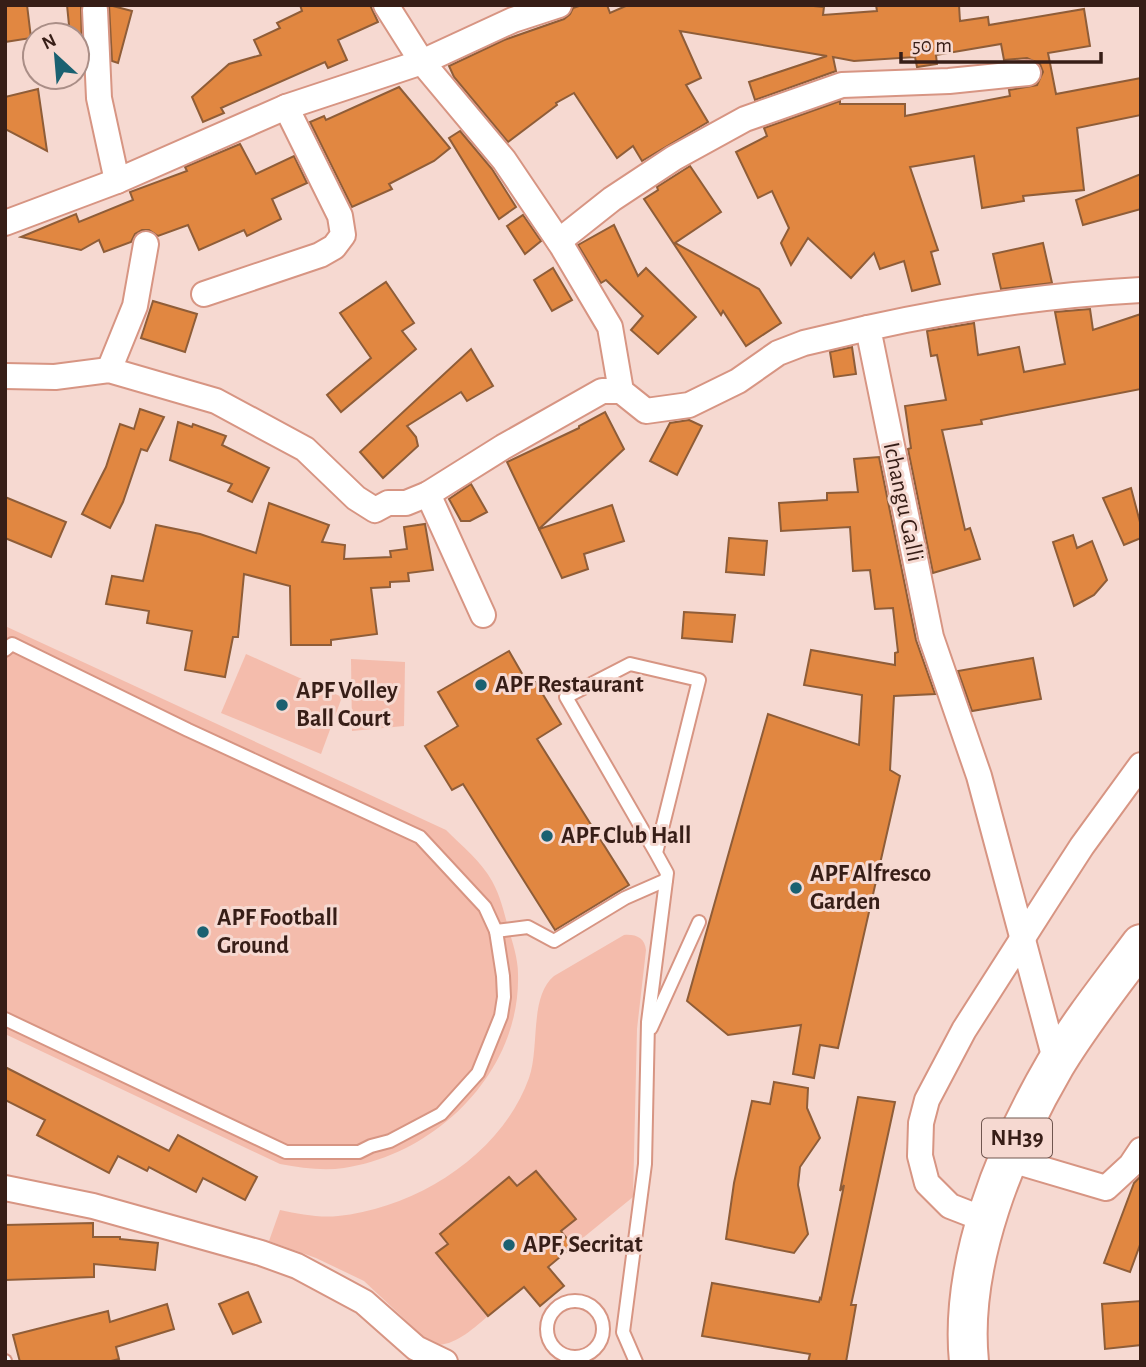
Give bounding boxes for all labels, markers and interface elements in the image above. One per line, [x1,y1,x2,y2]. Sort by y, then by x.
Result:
north arrow [21,21,91,91]
scale bar [901,21,1100,65]
text: N [39,31,59,54]
text: 50 m [912,35,952,56]
street label: Ichangu Galli [879,440,927,564]
place label: APF Restaurant [495,673,644,697]
marker: APF Restaurant [473,677,489,693]
place label: APF Volley Ball Court [296,679,398,731]
marker: APF Volley Ball Court [274,697,290,713]
place label: APF Club Hall [561,824,691,848]
marker: APF Club Hall [539,828,555,844]
place label: APF Alfresco Garden [810,862,931,914]
marker: APF Alfresco Garden [788,880,804,896]
place label: APF Football Ground [217,906,338,958]
marker: APF Football Ground [195,924,211,940]
road number: NH39 [982,1119,1052,1158]
place label: APF, Secritat [523,1233,643,1257]
marker: APF, Secritat [501,1237,517,1253]

